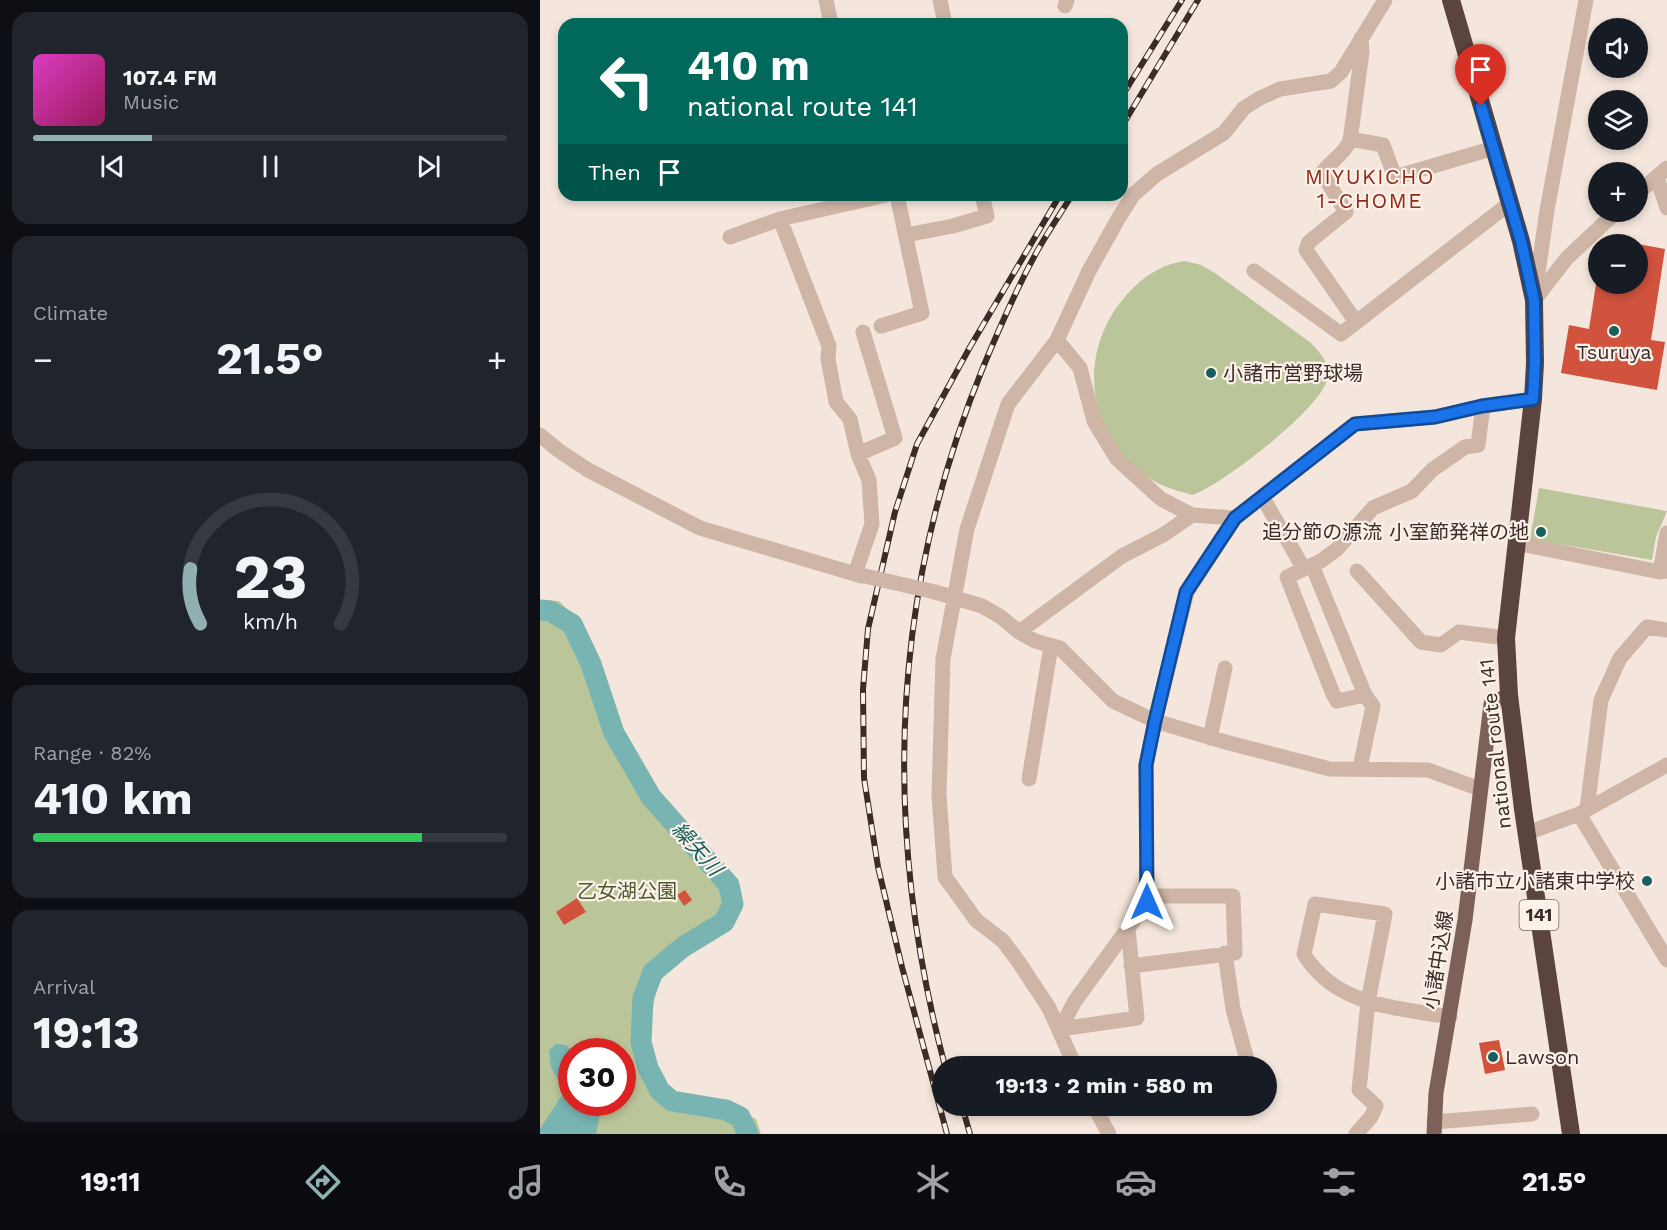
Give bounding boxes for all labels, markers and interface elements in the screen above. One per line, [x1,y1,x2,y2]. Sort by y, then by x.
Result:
map controls [1588,18,1648,294]
button: sound [1588,18,1648,78]
text: 410 m [687,41,810,90]
icon: left [588,42,666,120]
pin [1455,44,1506,106]
icon: arrive [1464,53,1497,86]
text: 107.4 FM [123,65,217,90]
text: Music [123,90,179,114]
button: layers [1588,90,1648,150]
text: national route 141 [687,91,918,123]
icon: previous [96,150,129,183]
icon: pause [254,150,287,183]
icon: next [412,150,445,183]
icon: arrive [653,156,686,189]
text: Then [588,160,641,185]
button: + [1588,162,1648,222]
district label: MIYUKICHO 1-CHOME [1305,164,1435,213]
button: − [1588,234,1648,294]
text: Climate [33,301,108,325]
marker: Tsuruya [1607,324,1621,338]
text: 21.5° [216,332,324,385]
text: − [33,340,53,379]
text: + [487,340,507,379]
place label: Tsuruya [1577,340,1651,364]
place label: 小諸市営野球場 [1223,361,1363,385]
marker: 小諸市営野球場 [1204,366,1218,380]
place label: 追分節の源流 小室節発祥の地 [1262,520,1529,544]
marker: 追分節の源流 小室節発祥の地 [1534,525,1548,539]
text: 23 [233,540,307,613]
text: km/h [242,609,298,634]
street label: national route 141 [1474,658,1516,830]
text: Range · 82% [33,741,151,765]
text: 410 km [33,772,193,825]
water label: 繰矢川 [667,817,729,882]
place label: 小諸市立小諸東中学校 [1435,869,1635,893]
position arrow [1115,870,1179,934]
marker: 小諸市立小諸東中学校 [1640,874,1654,888]
park label: 乙女湖公園 [577,879,677,903]
road number: 141 [1520,900,1558,930]
street label: 小諸中込線 [1418,909,1458,1011]
text: Arrival [33,975,95,999]
text: 19:13 [33,1006,140,1059]
speed limit sign: 30 [558,1038,636,1116]
place label: Lawson [1505,1045,1579,1069]
marker: Lawson [1486,1050,1500,1064]
text: 19:13 · 2 min · 580 m [996,1073,1213,1098]
icon: directions [302,1161,344,1203]
icon: music [505,1161,547,1203]
icon: phone [708,1161,750,1203]
icon: climate [912,1161,954,1203]
icon: car [1115,1161,1157,1203]
icon: filters [1318,1161,1360,1203]
text: 19:11 [81,1166,140,1198]
text: 21.5° [1522,1166,1586,1198]

